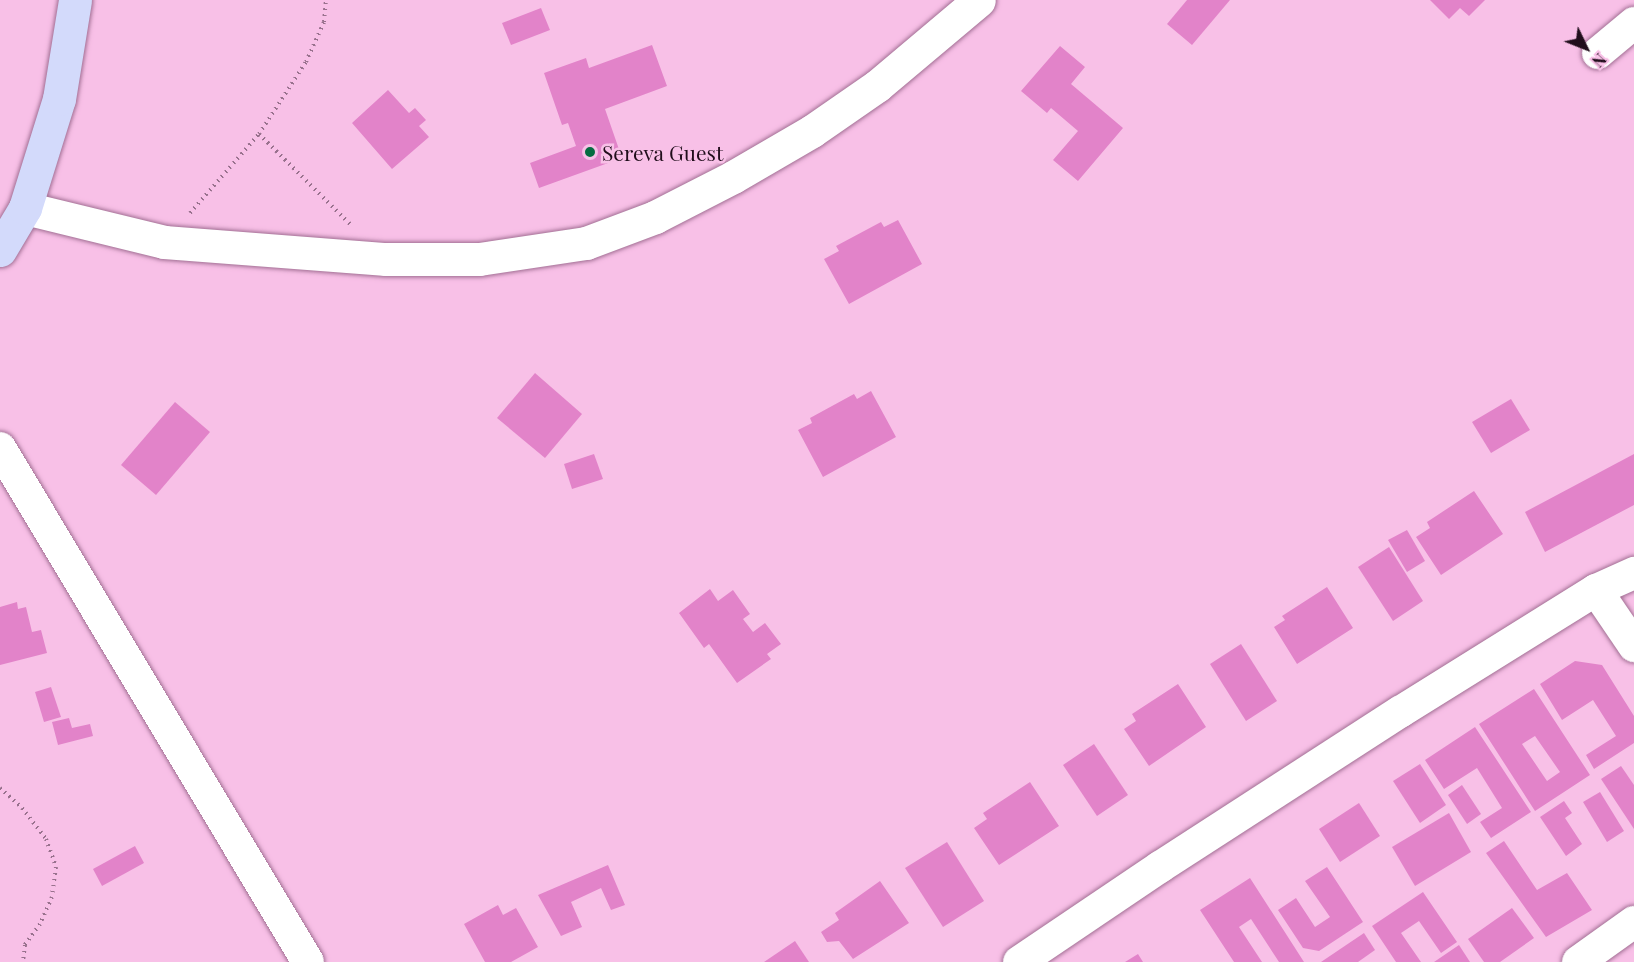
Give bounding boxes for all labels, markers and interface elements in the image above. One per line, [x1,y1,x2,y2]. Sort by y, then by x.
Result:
north arrow [1556,18,1616,78]
text: N [1588,49,1611,72]
place label: Sereva Guest [602,139,724,165]
marker: Sereva Guest [583,145,597,159]

